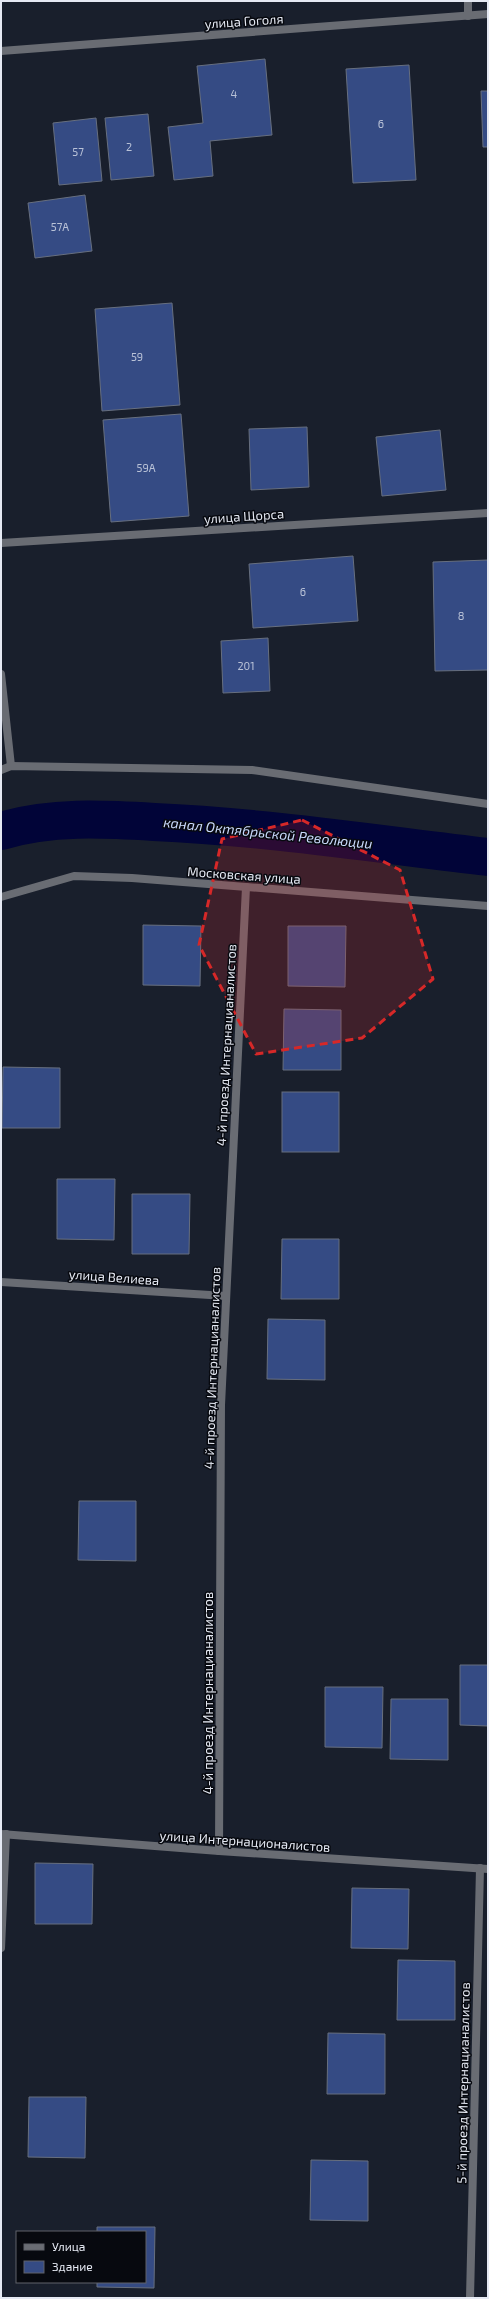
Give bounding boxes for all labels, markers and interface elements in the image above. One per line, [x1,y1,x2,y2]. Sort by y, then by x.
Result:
street label: улица Гоголя [204,10,284,32]
house number: 4 [231,87,238,100]
house number: 6 [378,117,384,130]
house number: 2 [126,140,132,153]
house number: 57 [72,145,84,158]
house number: 57А [51,220,69,233]
house number: 59 [131,350,143,363]
house number: 59А [136,461,156,474]
street label: улица Щорса [203,505,285,527]
house number: 6 [300,585,306,598]
house number: 8 [458,609,464,622]
house number: 201 [237,659,255,672]
water label: канал Октябрьской Революции [163,813,373,852]
street label: Московская улица [187,863,301,887]
street label: 4-й проезд Интернацианалистов [213,944,239,1146]
street label: улица Велиева [68,1266,160,1288]
street label: 4-й проезд Интернацианалистов [200,1267,224,1469]
street label: 4-й проезд Интернацианалистов [200,1592,216,1794]
street label: улица Интернационалистов [159,1827,331,1855]
street label: 5-й проезд Интернацианалистов [453,1982,473,2184]
legend [16,2231,146,2283]
text: Улица [52,2239,85,2253]
text: Здание [52,2259,93,2273]

